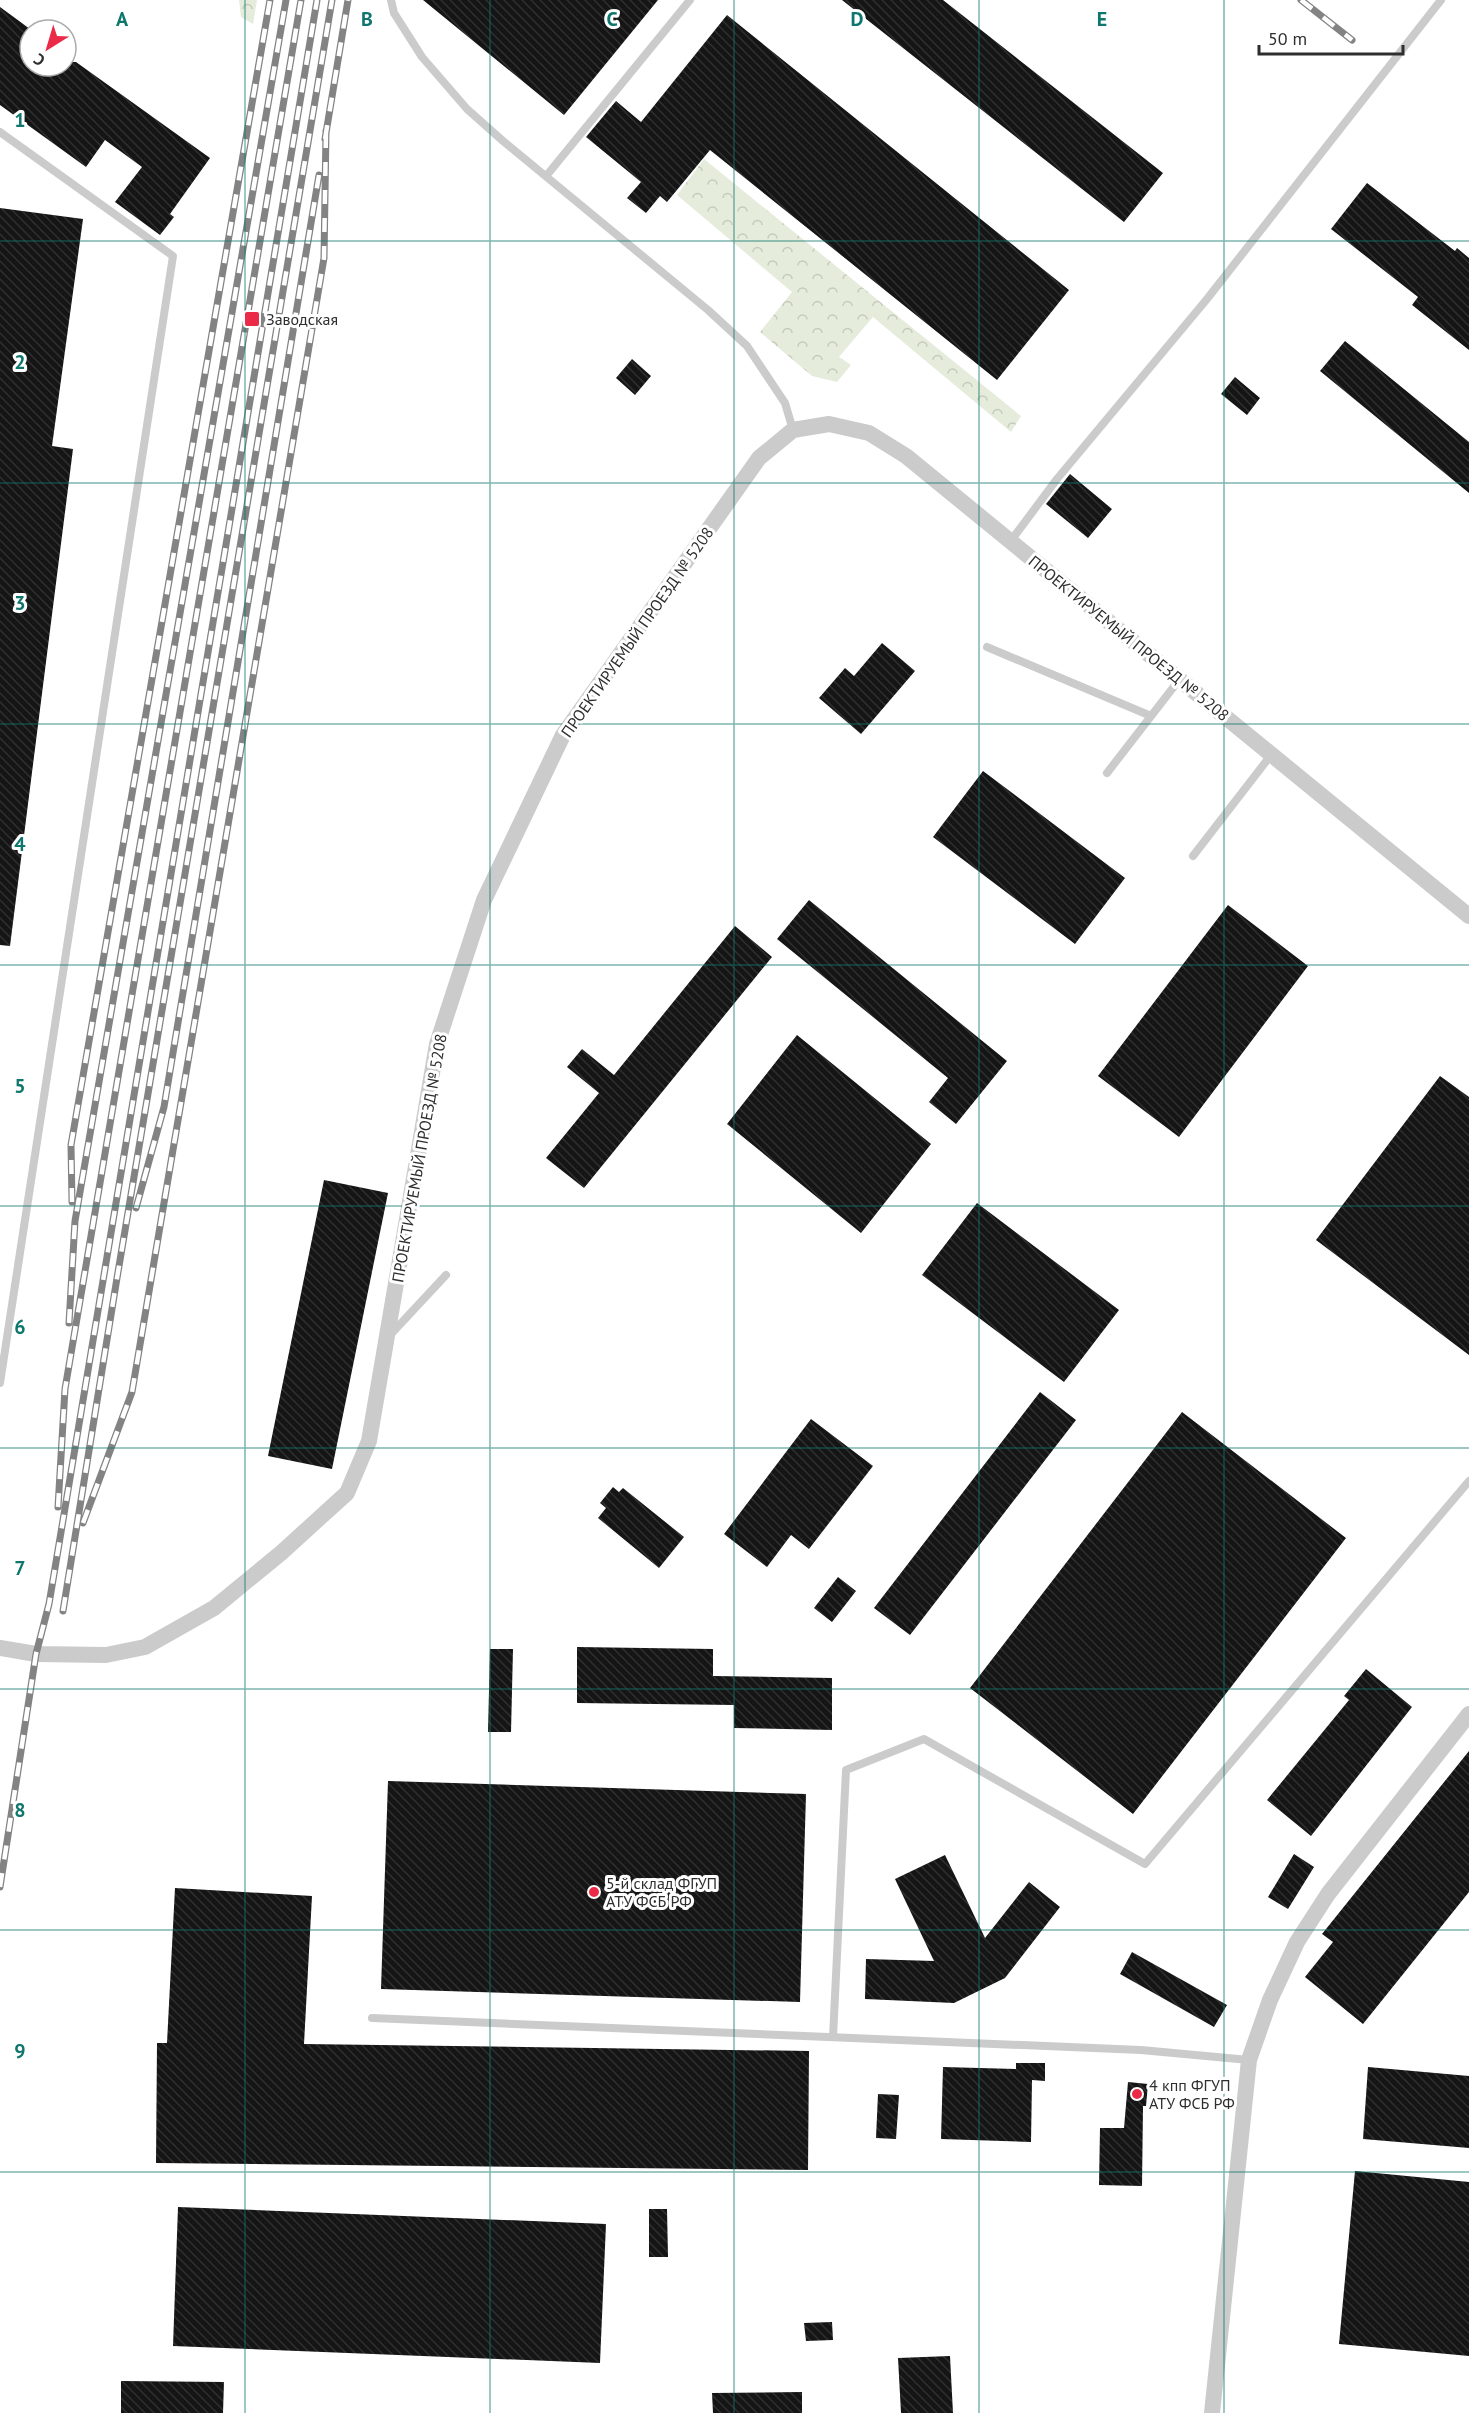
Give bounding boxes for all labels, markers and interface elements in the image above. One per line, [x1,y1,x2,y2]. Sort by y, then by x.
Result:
text: A [116,6,129,32]
text: B [361,6,373,32]
text: C [606,6,618,32]
text: D [851,6,864,32]
text: E [1097,6,1107,32]
north arrow [18,18,78,78]
scale bar [1259,18,1403,56]
text: 50 m [1268,27,1307,50]
text: С [29,49,49,71]
text: 1 [14,107,26,133]
place label: Заводская [266,309,338,329]
marker: Заводская [243,310,261,328]
text: 2 [14,349,26,375]
street label: ПРОЕКТИРУЕМЫЙ ПРОЕЗД № 5208 [556,523,718,741]
street label: ПРОЕКТИРУЕМЫЙ ПРОЕЗД № 5208 [1025,551,1233,725]
text: 3 [14,590,26,616]
text: 4 [14,831,26,857]
street label: ПРОЕКТИРУЕМЫЙ ПРОЕЗД № 5208 [387,1032,451,1284]
text: 5 [14,1073,26,1099]
text: 6 [14,1314,26,1340]
text: 7 [14,1555,26,1581]
text: 8 [14,1797,26,1823]
place label: 5-й склад ФГУП АТУ ФСБ РФ [606,1873,717,1911]
marker: 5-й склад ФГУП АТУ ФСБ РФ [587,1885,601,1899]
text: 9 [14,2038,26,2064]
place label: 4 кпп ФГУП АТУ ФСБ РФ [1149,2075,1235,2113]
marker: 4 кпп ФГУП АТУ ФСБ РФ [1130,2087,1144,2101]

